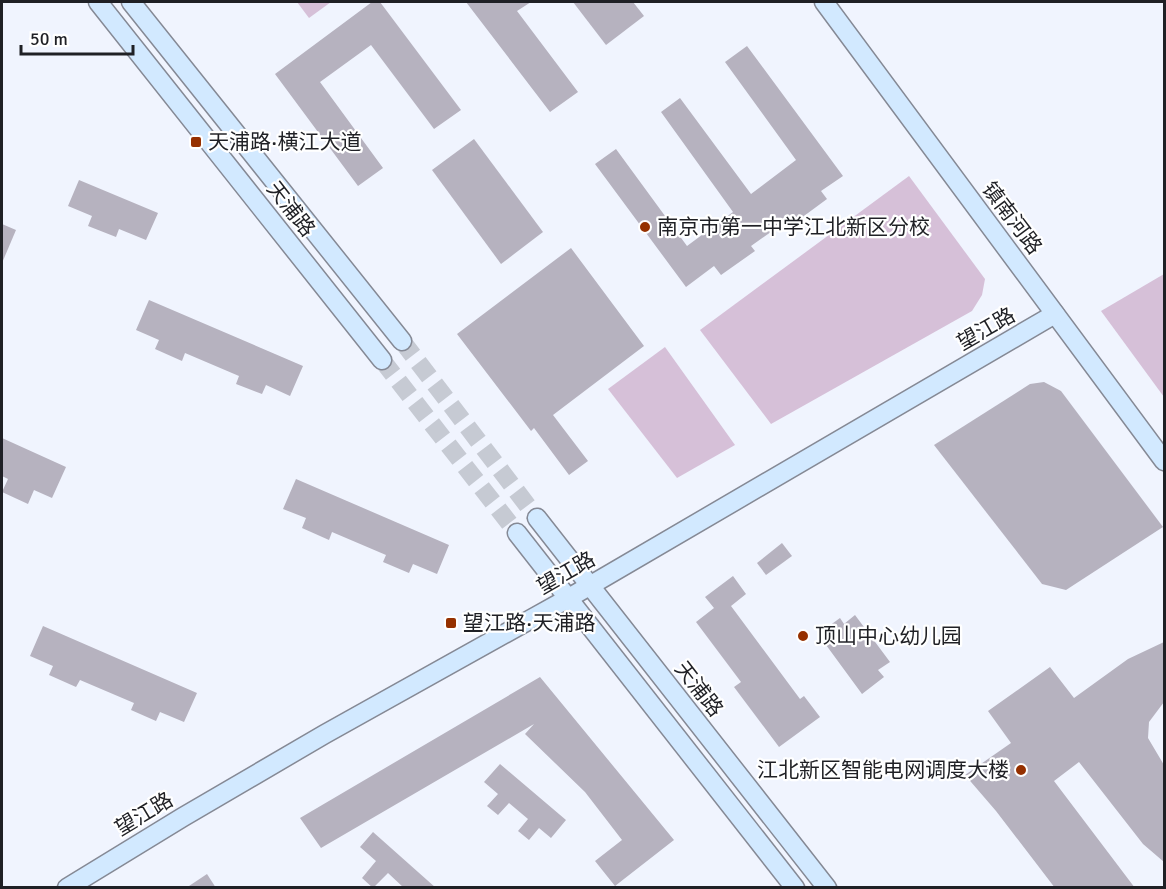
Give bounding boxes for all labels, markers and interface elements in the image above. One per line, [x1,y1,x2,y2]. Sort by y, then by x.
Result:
scale bar [21,18,134,56]
text: 50 m [30,28,68,50]
place label: 天浦路·横江大道 [208,129,361,155]
marker: 天浦路·横江大道 [189,135,203,149]
street label: 天浦路 [261,176,321,242]
street label: 镇南河路 [976,177,1048,259]
place label: 南京市第一中学江北新区分校 [657,214,930,240]
marker: 南京市第一中学江北新区分校 [638,220,652,234]
street label: 望江路 [952,302,1020,356]
street label: 望江路 [532,546,600,600]
place label: 望江路·天浦路 [463,610,595,636]
marker: 望江路·天浦路 [444,616,458,630]
place label: 顶山中心幼儿园 [815,623,962,649]
marker: 顶山中心幼儿园 [796,629,810,643]
street label: 天浦路 [669,656,729,722]
place label: 江北新区智能电网调度大楼 [757,757,1009,783]
marker: 江北新区智能电网调度大楼 [1014,763,1028,777]
street label: 望江路 [110,787,178,841]

